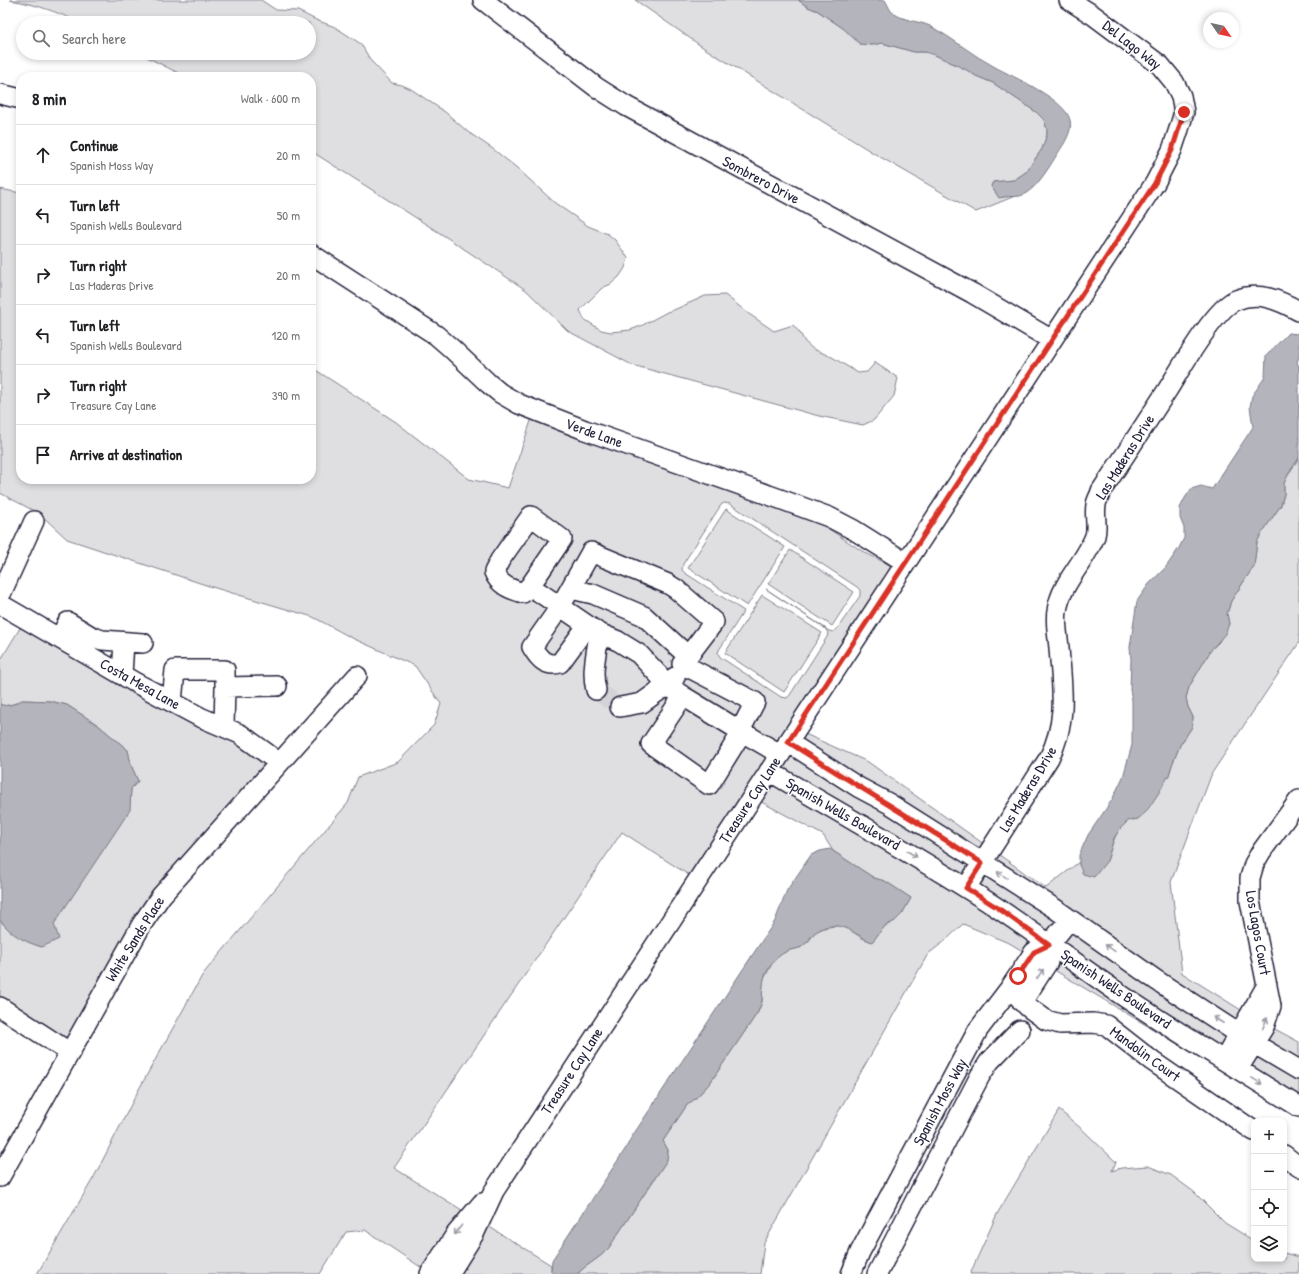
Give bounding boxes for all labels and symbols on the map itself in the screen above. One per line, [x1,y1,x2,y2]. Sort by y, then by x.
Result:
north arrow [1203,12,1239,48]
street label: Del Lago Way [1098,15,1166,74]
route end [1175,103,1193,121]
street label: Sombrero Drive [719,150,804,209]
street label: Las Maderas Drive [1090,410,1159,503]
street label: Verde Lane [563,412,626,453]
street label: Costa Mesa Lane [96,653,184,714]
street label: Las Maderas Drive [994,742,1061,835]
street label: Treasure Cay Lane [714,752,786,847]
street label: Spanish Wells Boulevard [782,772,904,855]
one-way arrow [906,850,918,858]
one-way arrow [996,871,1008,879]
street label: Los Lagos Court [1241,889,1276,978]
street label: White Sands Place [100,892,169,985]
one-way arrow [1105,943,1116,952]
street label: Spanish Wells Boulevard [1057,944,1176,1033]
route start [1009,967,1027,985]
one-way arrow [1036,969,1044,980]
one-way arrow [1213,1016,1224,1024]
one-way arrow [1262,1018,1269,1030]
street label: Mandolin Court [1106,1021,1185,1087]
street label: Treasure Cay Lane [536,1023,608,1118]
street label: Spanish Moss Way [908,1054,971,1149]
one-way arrow [1251,1077,1262,1085]
one-way arrow [454,1225,463,1236]

